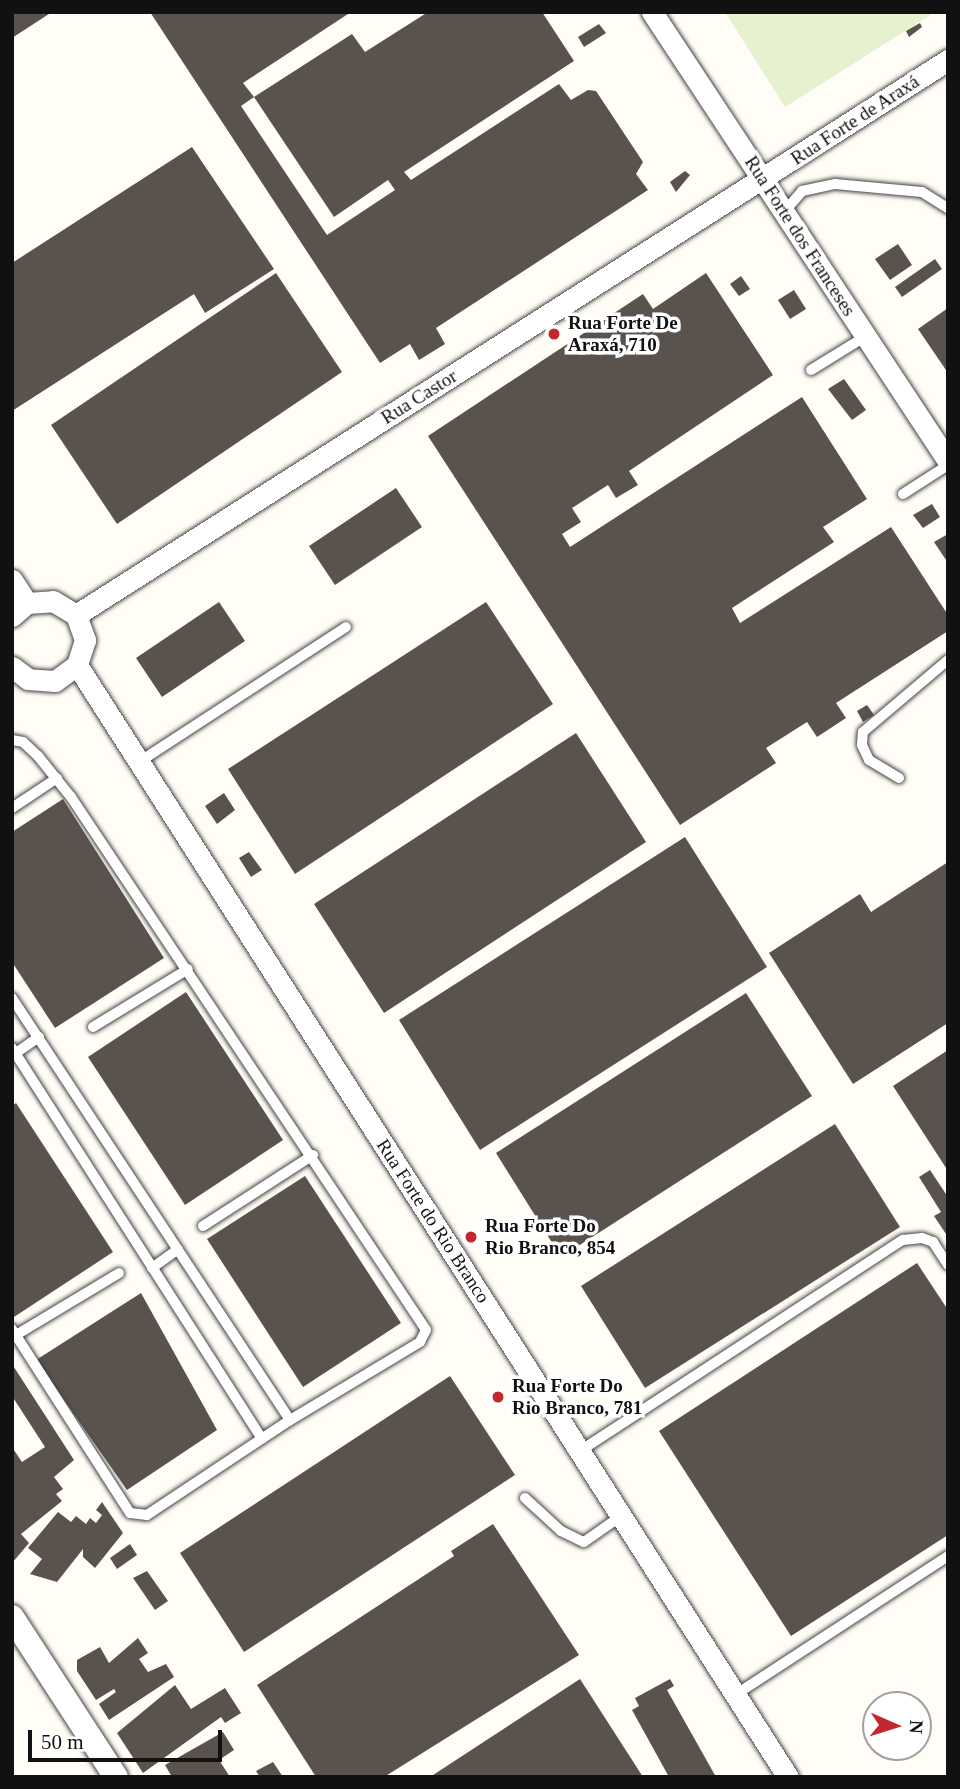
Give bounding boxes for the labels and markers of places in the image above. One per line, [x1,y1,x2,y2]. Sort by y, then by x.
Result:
place label: Rua Forte De Araxá, 710 [568,312,678,356]
marker: Rua Forte De Araxá, 710 [546,326,562,342]
place label: Rua Forte Do Rio Branco, 854 [485,1215,615,1259]
marker: Rua Forte Do Rio Branco, 854 [463,1229,479,1245]
place label: Rua Forte Do Rio Branco, 781 [512,1375,642,1419]
marker: Rua Forte Do Rio Branco, 781 [490,1389,506,1405]

